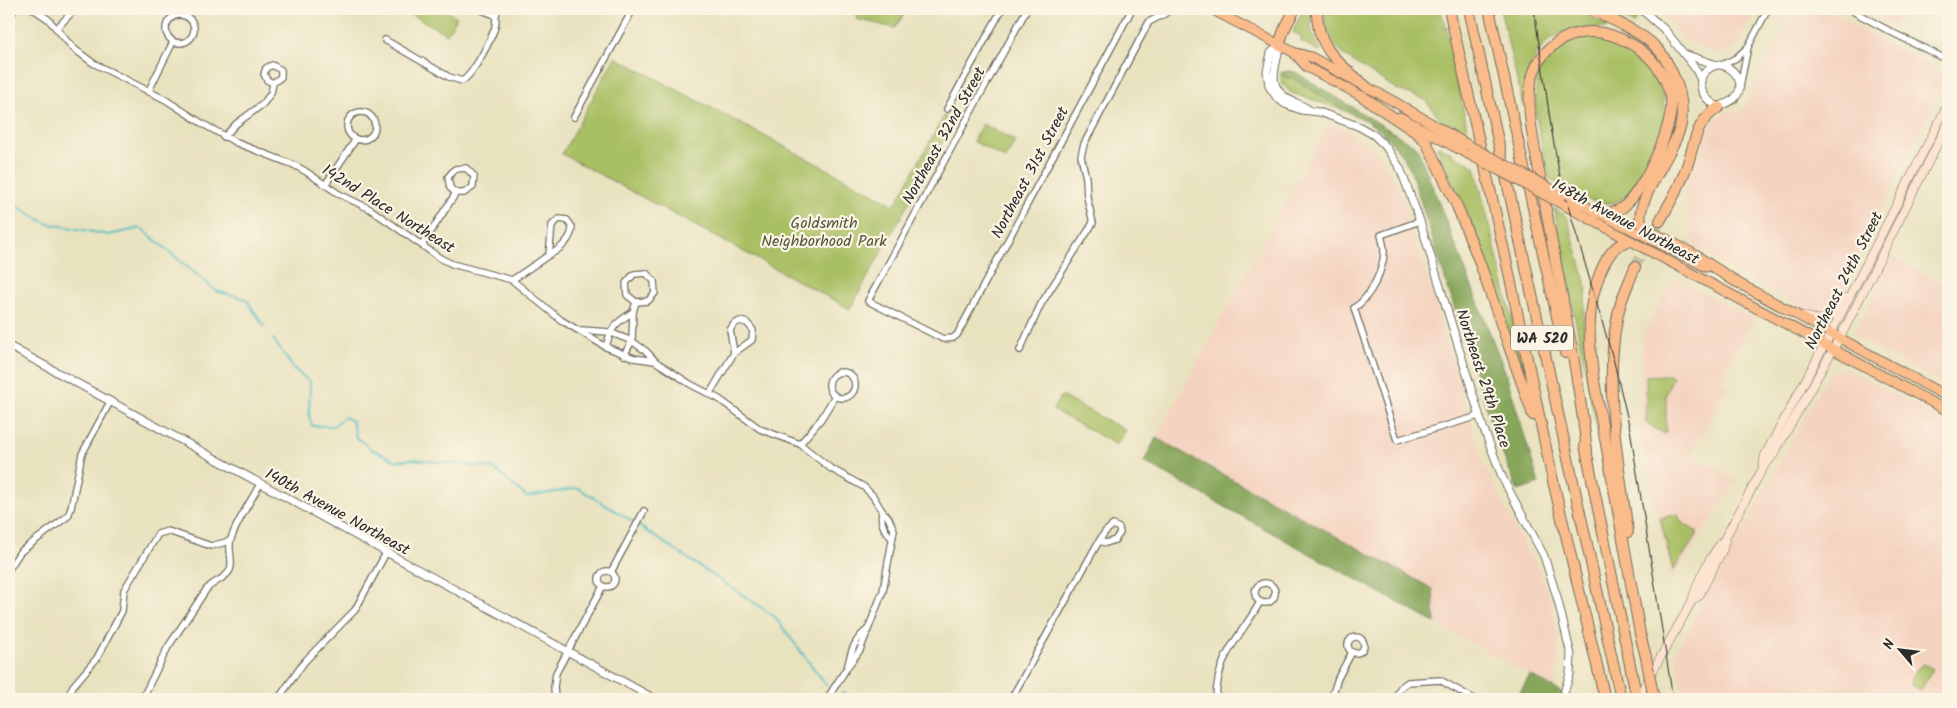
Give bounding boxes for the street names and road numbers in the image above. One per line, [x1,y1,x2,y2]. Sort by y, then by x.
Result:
street label: Northeast 32nd Street [896,62,993,209]
street label: Northeast 31st Street [985,101,1076,243]
street label: 142nd Place Northeast [317,158,460,261]
street label: 148th Avenue Northeast [1547,173,1704,272]
street label: Northeast 24th Street [1799,207,1890,354]
street label: Northeast 29th Place [1448,306,1517,451]
road number: WA 520 [1511,326,1573,350]
street label: 140th Avenue Northeast [260,462,415,563]

